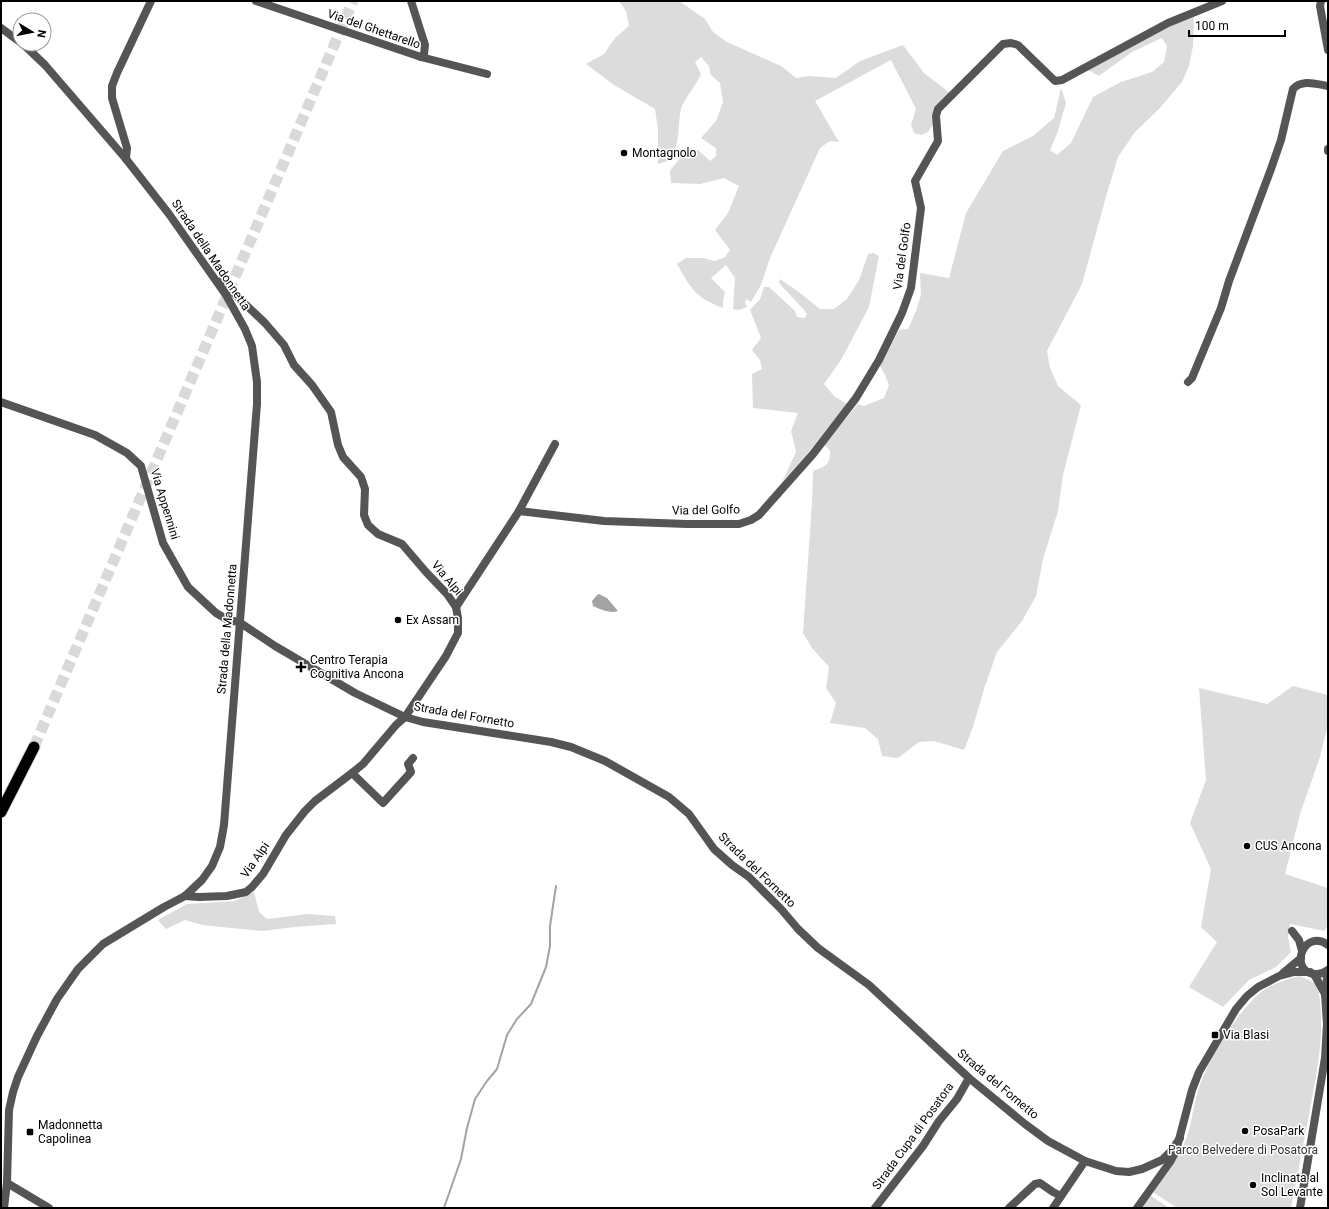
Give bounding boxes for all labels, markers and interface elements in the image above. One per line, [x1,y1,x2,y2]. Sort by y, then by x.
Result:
street label: Via del Ghettarello [326,6,423,52]
north arrow [12,12,52,52]
scale bar [1189,12,1285,38]
text: 100 m [1195,19,1229,33]
text: N [34,29,48,39]
place label: Montagnolo [632,146,697,160]
marker: Montagnolo [619,148,629,158]
street label: Strada della Madonnetta [169,197,253,313]
street label: Via del Golfo [890,221,914,291]
street label: Via Appennini [148,467,182,541]
street label: Via del Golfo [672,502,740,518]
street label: Via Alpi [429,558,465,598]
street label: Strada della Madonnetta [214,563,240,695]
place label: Ex Assam [406,613,459,627]
marker: Ex Assam [393,615,403,625]
place label: Centro Terapia Cognitiva Ancona [310,653,404,681]
marker: Centro Terapia Cognitiva Ancona [295,661,307,673]
street label: Strada del Fornetto [413,699,515,731]
street label: Strada del Fornetto [716,830,799,910]
street label: Via Alpi [238,839,272,881]
place label: CUS Ancona [1255,839,1321,853]
marker: CUS Ancona [1242,841,1252,851]
place label: Via Blasi [1223,1028,1269,1042]
marker: Via Blasi [1210,1030,1220,1040]
street label: Strada del Fornetto [955,1046,1042,1122]
street label: Strada Cupa di Posatora [869,1080,957,1192]
place label: Madonnetta Capolinea [38,1118,103,1146]
place label: PosaPark [1253,1124,1305,1138]
marker: PosaPark [1240,1126,1250,1136]
marker: Madonnetta Capolinea [25,1127,35,1137]
park label: Parco Belvedere di Posatora [1168,1143,1318,1157]
place label: Inclinata al Sol Levante [1261,1171,1323,1199]
marker: Inclinata al Sol Levante [1248,1180,1258,1190]

